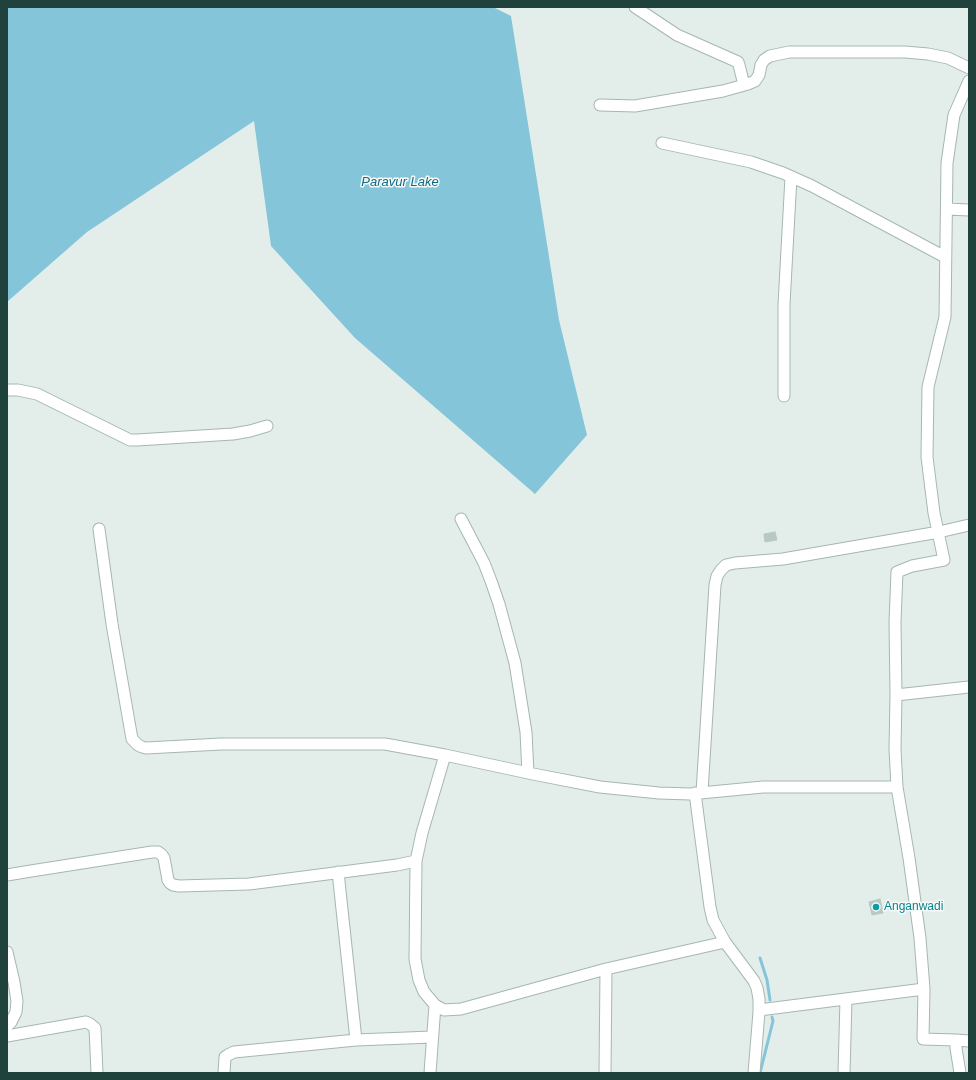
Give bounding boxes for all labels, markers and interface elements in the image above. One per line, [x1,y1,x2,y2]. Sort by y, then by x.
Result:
water label: Paravur Lake [361,174,439,190]
place label: Anganwadi [884,900,943,914]
marker: Anganwadi [871,902,881,912]

